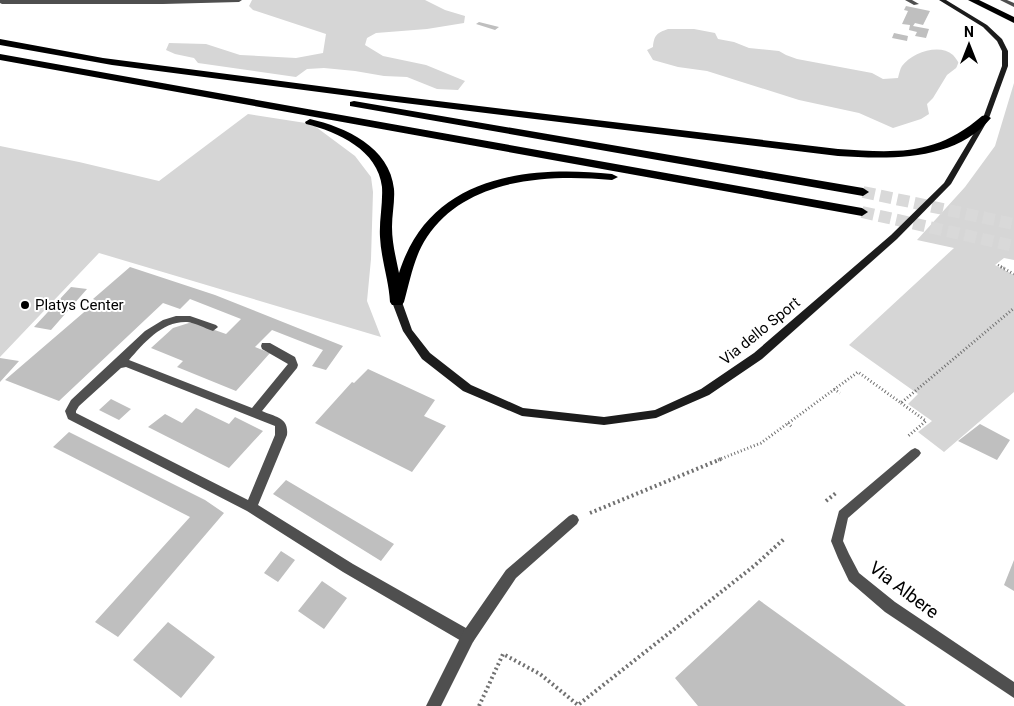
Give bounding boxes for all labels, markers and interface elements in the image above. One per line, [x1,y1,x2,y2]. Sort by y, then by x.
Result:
north arrow [944,20,994,70]
text: N [964,24,974,40]
street label: Via dello Sport [717,293,804,369]
place label: Platys Center [35,296,124,314]
marker: Platys Center [19,299,31,311]
street label: Via Albere [865,557,943,622]

